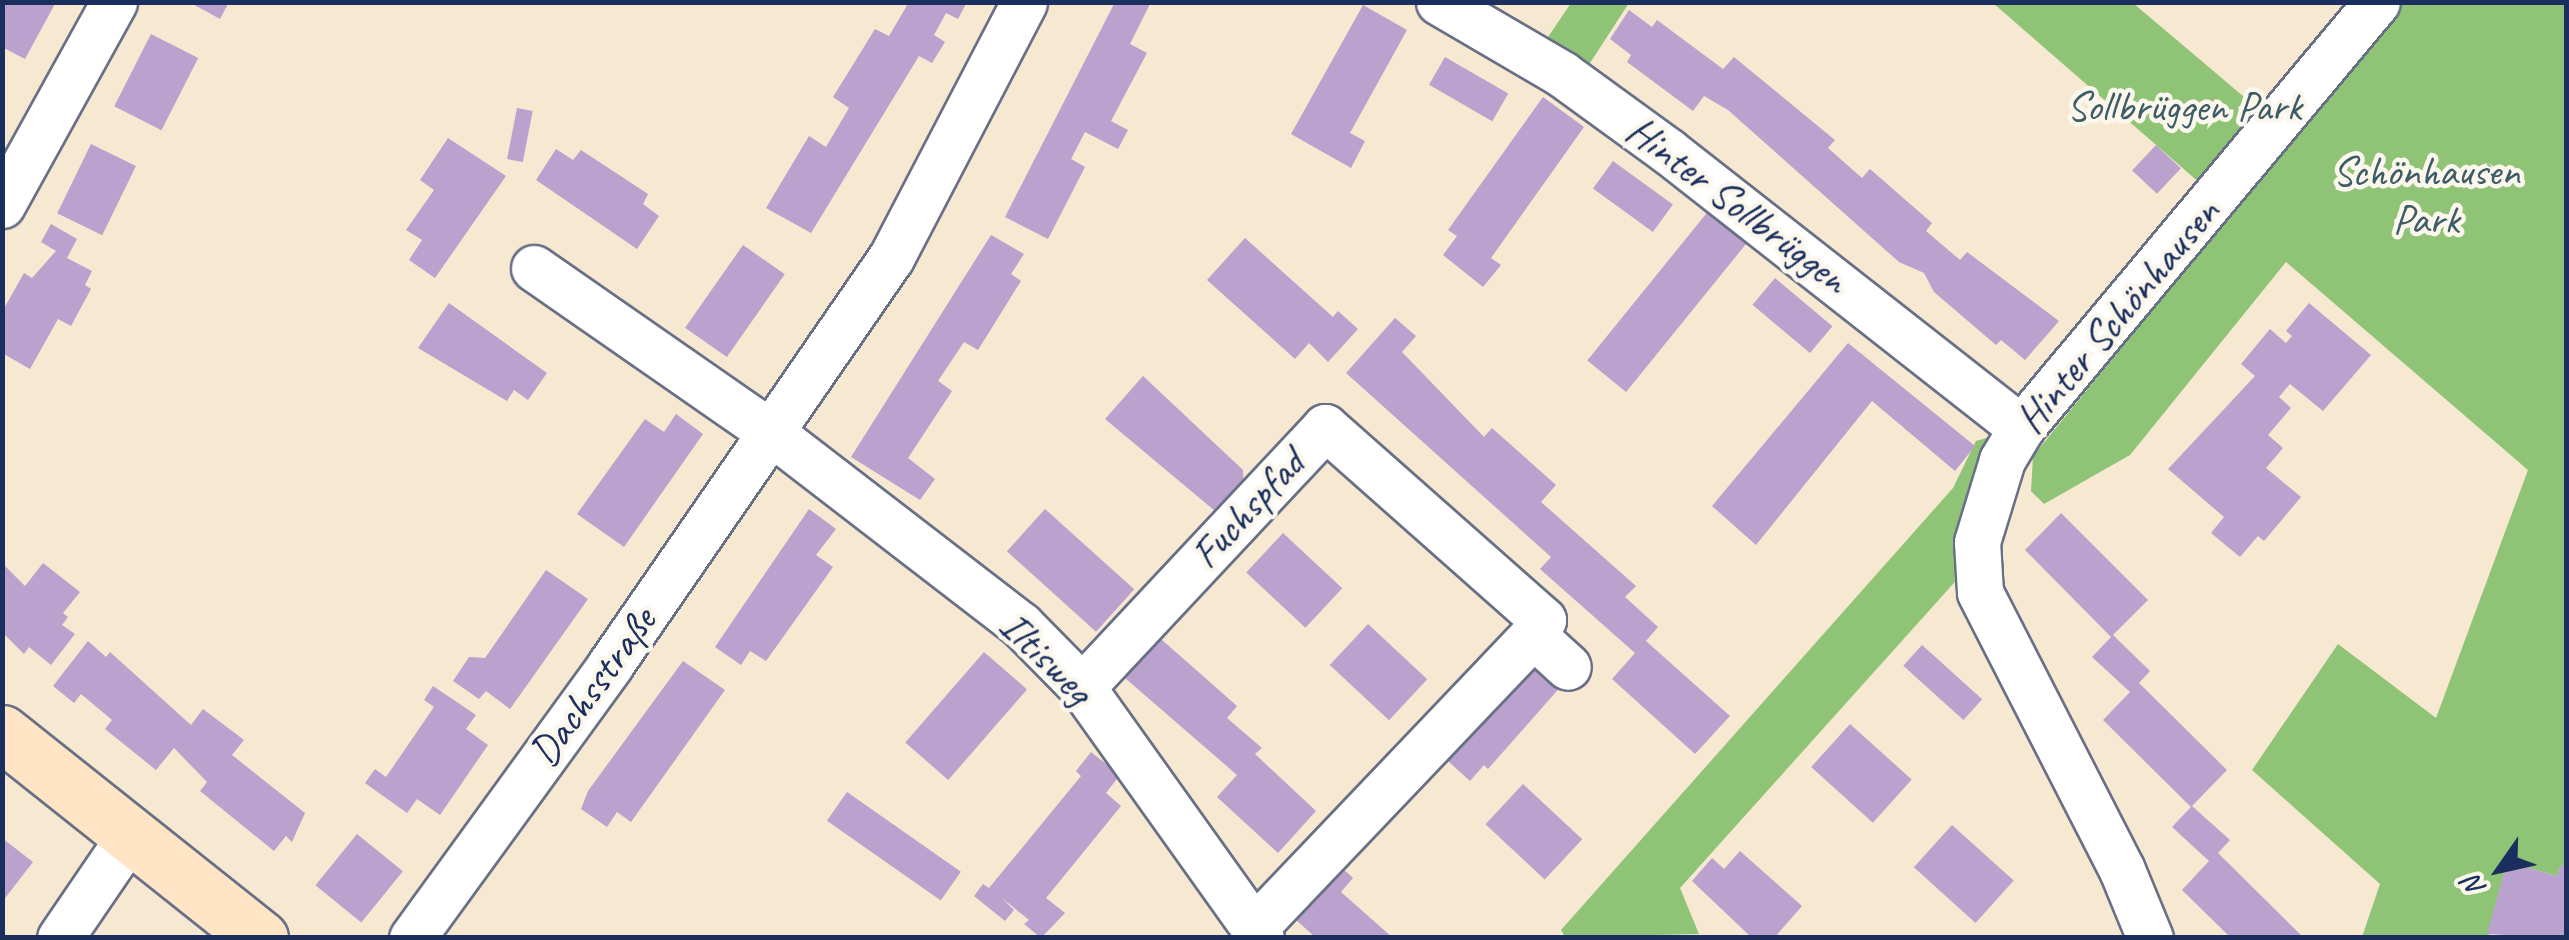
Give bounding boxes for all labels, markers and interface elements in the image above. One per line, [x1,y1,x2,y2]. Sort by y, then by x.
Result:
park label: Sollbrüggen Park [2065,82,2303,132]
street label: Hinter Sollbrüggen [1616,105,1858,305]
park label: Schönhausen Park [2332,147,2520,245]
street label: Hinter Schönhausen [2005,188,2231,444]
street label: Fuchspfad [1180,439,1316,579]
street label: Dachsstraße [519,598,667,776]
street label: Iltisweg [989,601,1103,715]
north arrow [2449,820,2549,920]
text: N [2454,870,2493,904]

